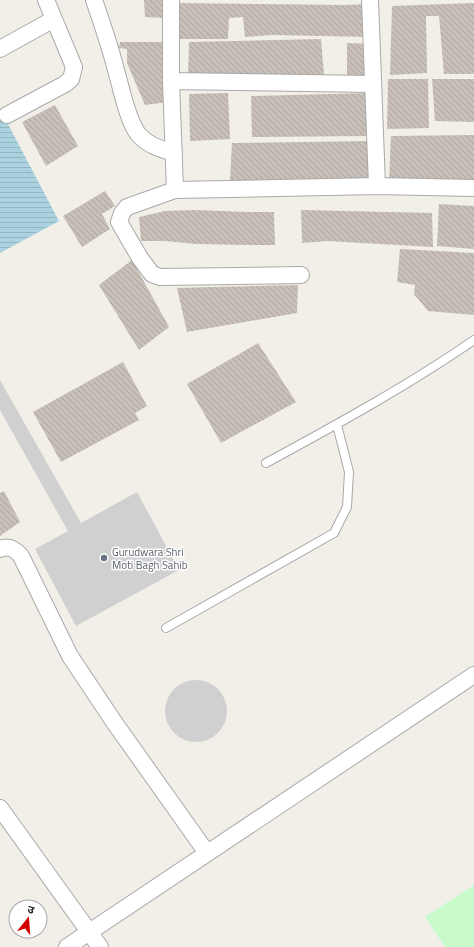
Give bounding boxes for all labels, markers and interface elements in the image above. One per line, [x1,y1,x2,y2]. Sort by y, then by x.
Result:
place label: Gurudwara Shri Moti Bagh Sahib [112,544,188,573]
marker: Gurudwara Shri Moti Bagh Sahib [99,553,109,563]
north arrow [8,899,48,939]
text: उ [26,901,37,918]

